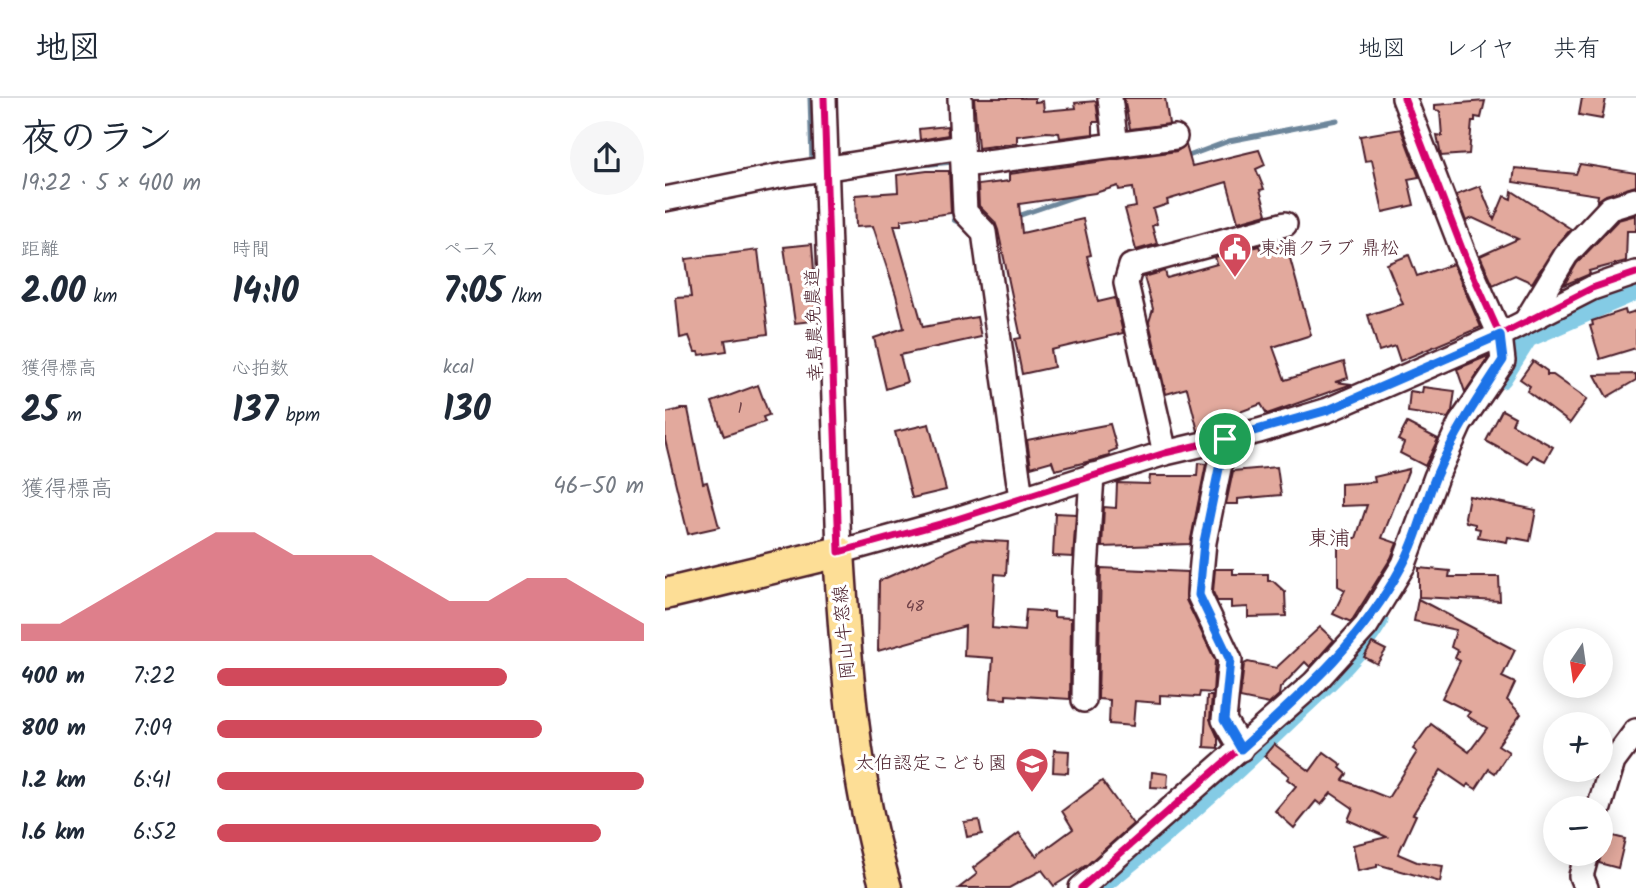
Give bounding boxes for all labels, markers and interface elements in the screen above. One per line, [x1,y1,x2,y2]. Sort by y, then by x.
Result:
text: 地図 [35,23,101,76]
text: 地図 [1358,30,1406,69]
text: レイヤ [1444,30,1515,69]
text: 共有 [1553,30,1601,69]
text: 夜のラン [21,110,173,170]
button: share [570,121,644,195]
text: 19:22 · 5 × 400 m [21,166,201,202]
public building icon: 東浦クラブ 鼎松 [1216,230,1254,279]
place label: 東浦クラブ 鼎松 [1259,234,1400,264]
text: 距離 [21,235,59,265]
text: 時間 [232,235,270,265]
text: ペース [443,235,499,265]
text: 2.00 [21,265,86,321]
text: 14:10 [232,265,299,321]
text: 7:05 [443,265,504,321]
street label: 幸島農免農道 [798,268,832,382]
text: km [86,282,117,312]
text: /km [504,282,542,312]
text: kcal [443,353,474,383]
text: 獲得標高 [21,354,97,384]
text: 心拍数 [232,354,289,384]
text: 130 [443,383,491,439]
text: 25 [21,384,59,440]
text: 137 [232,384,278,440]
house number: 1 [737,396,743,421]
text: m [59,401,82,431]
text: bpm [278,401,320,431]
pin [1195,409,1255,469]
icon: arrive [1206,420,1244,458]
text: 46–50 m [553,469,644,505]
text: 獲得標高 [21,472,113,508]
district label: 東浦 [1308,523,1350,556]
street label: 岡山牛窓線 [826,583,864,681]
house number: 48 [906,594,925,619]
north arrow [1543,628,1613,698]
map controls [1543,628,1613,866]
text: 400 m [21,659,85,695]
text: 7:22 [133,659,176,695]
text: 800 m [21,711,86,747]
text: 7:09 [133,711,172,747]
button: + [1543,712,1613,782]
school or university icon: 太伯認定こども園 [1013,745,1051,794]
place label: 太伯認定こども園 [855,749,1007,779]
text: 1.2 km [21,763,86,799]
text: 6:41 [133,763,171,799]
button: − [1543,796,1613,866]
text: 1.6 km [21,815,85,851]
text: 6:52 [133,815,177,851]

